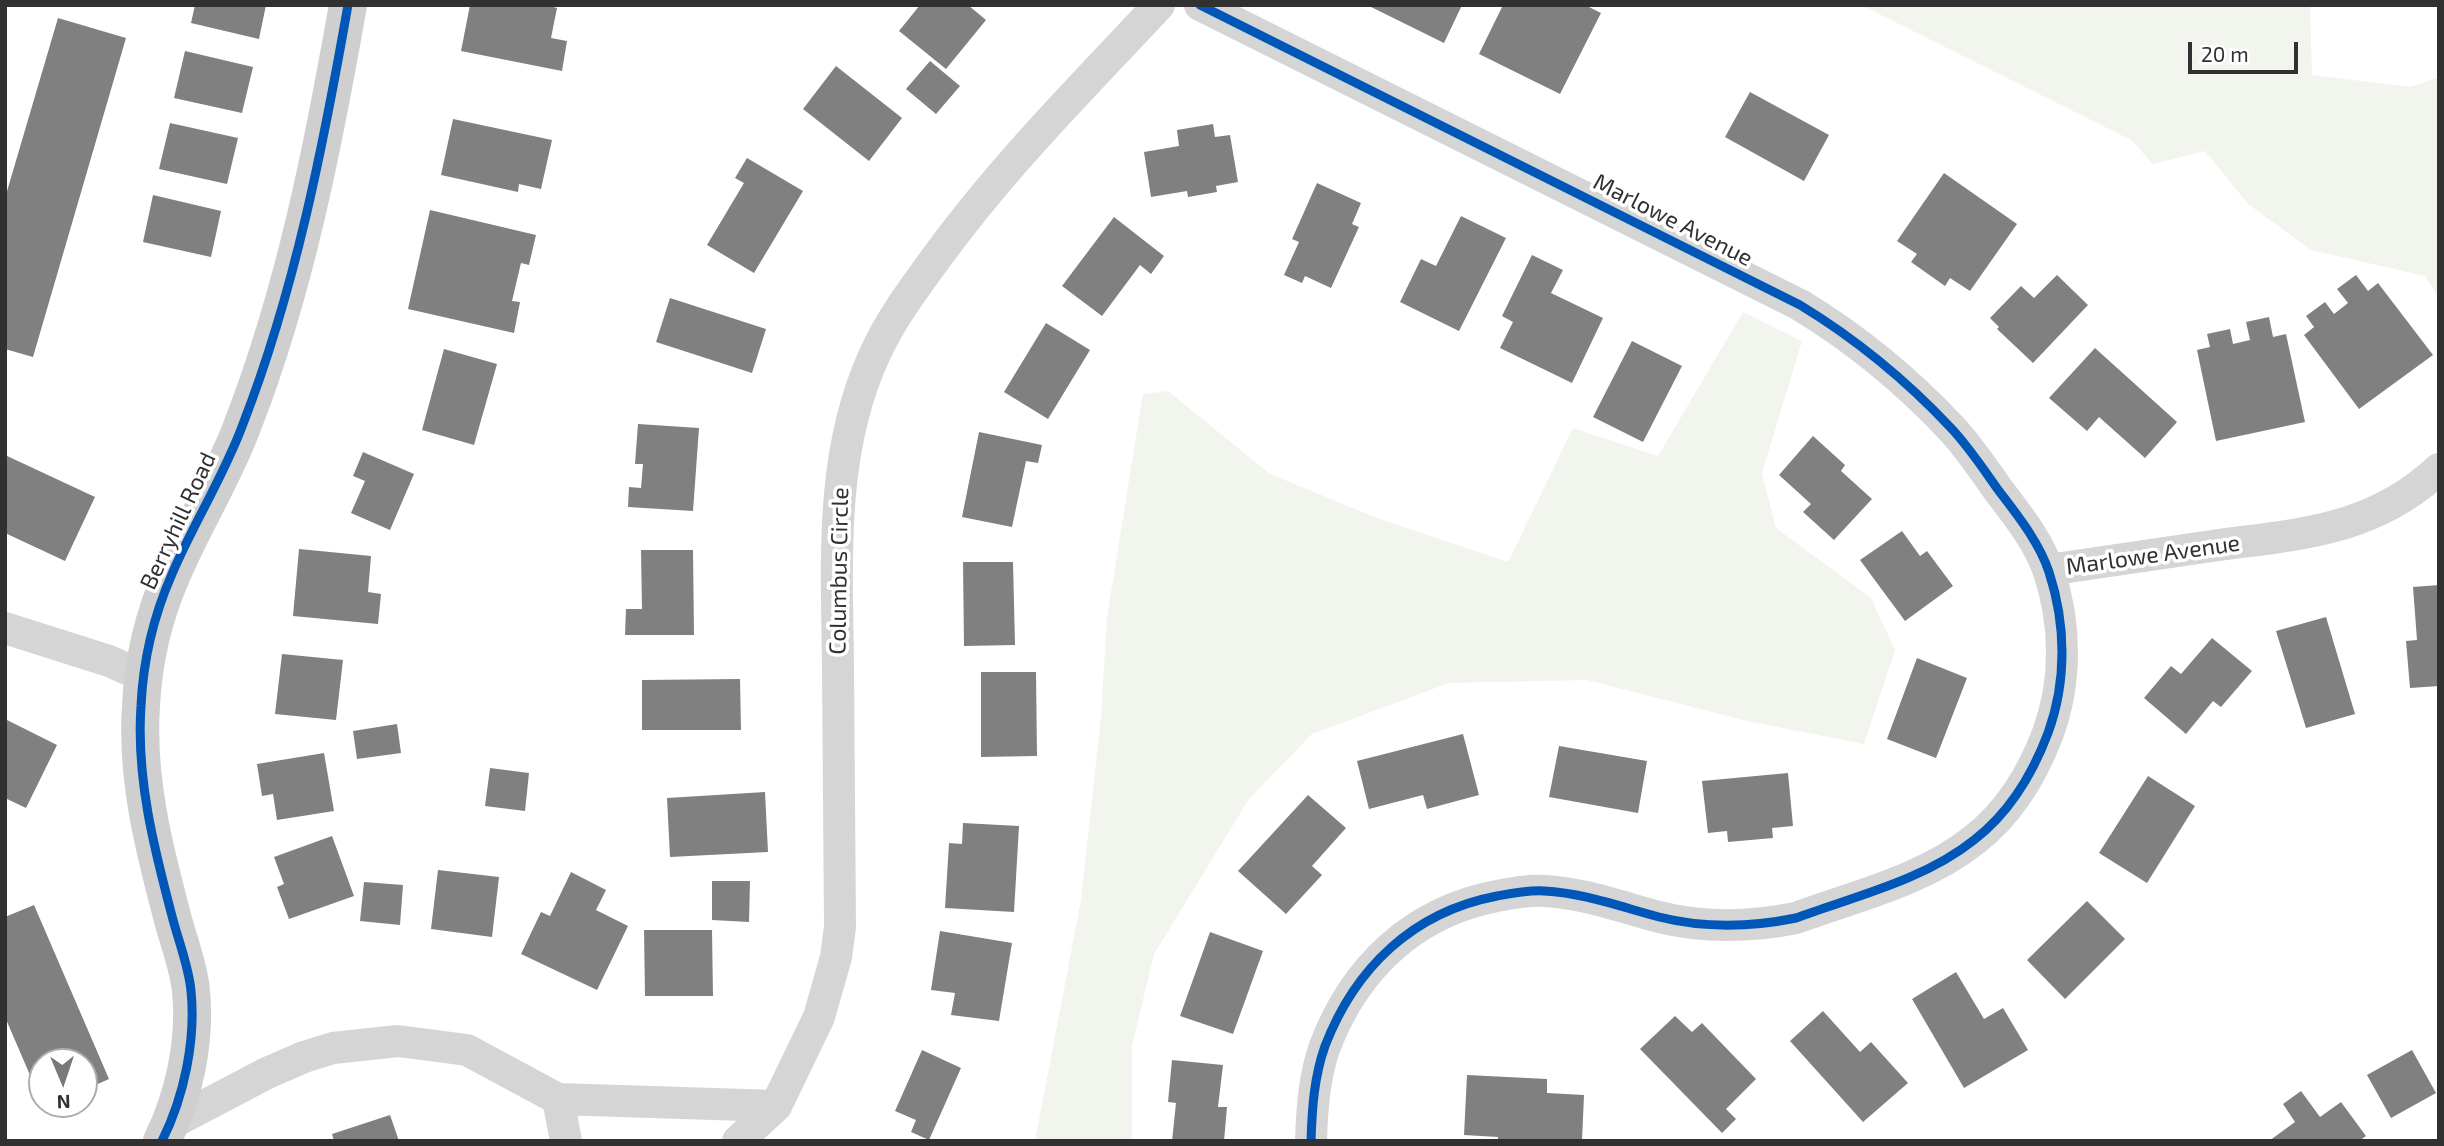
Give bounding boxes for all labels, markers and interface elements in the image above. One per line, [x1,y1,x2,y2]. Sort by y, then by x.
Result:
scale bar [2192,28,2302,72]
text: 20 m [2201,41,2249,66]
street label: Marlowe Avenue [1589,168,1757,272]
street label: Berryhill Road [134,448,222,594]
street label: Columbus Circle [824,487,854,655]
street label: Marlowe Avenue [2064,529,2242,581]
north arrow [28,1048,98,1118]
text: N [56,1091,71,1114]

